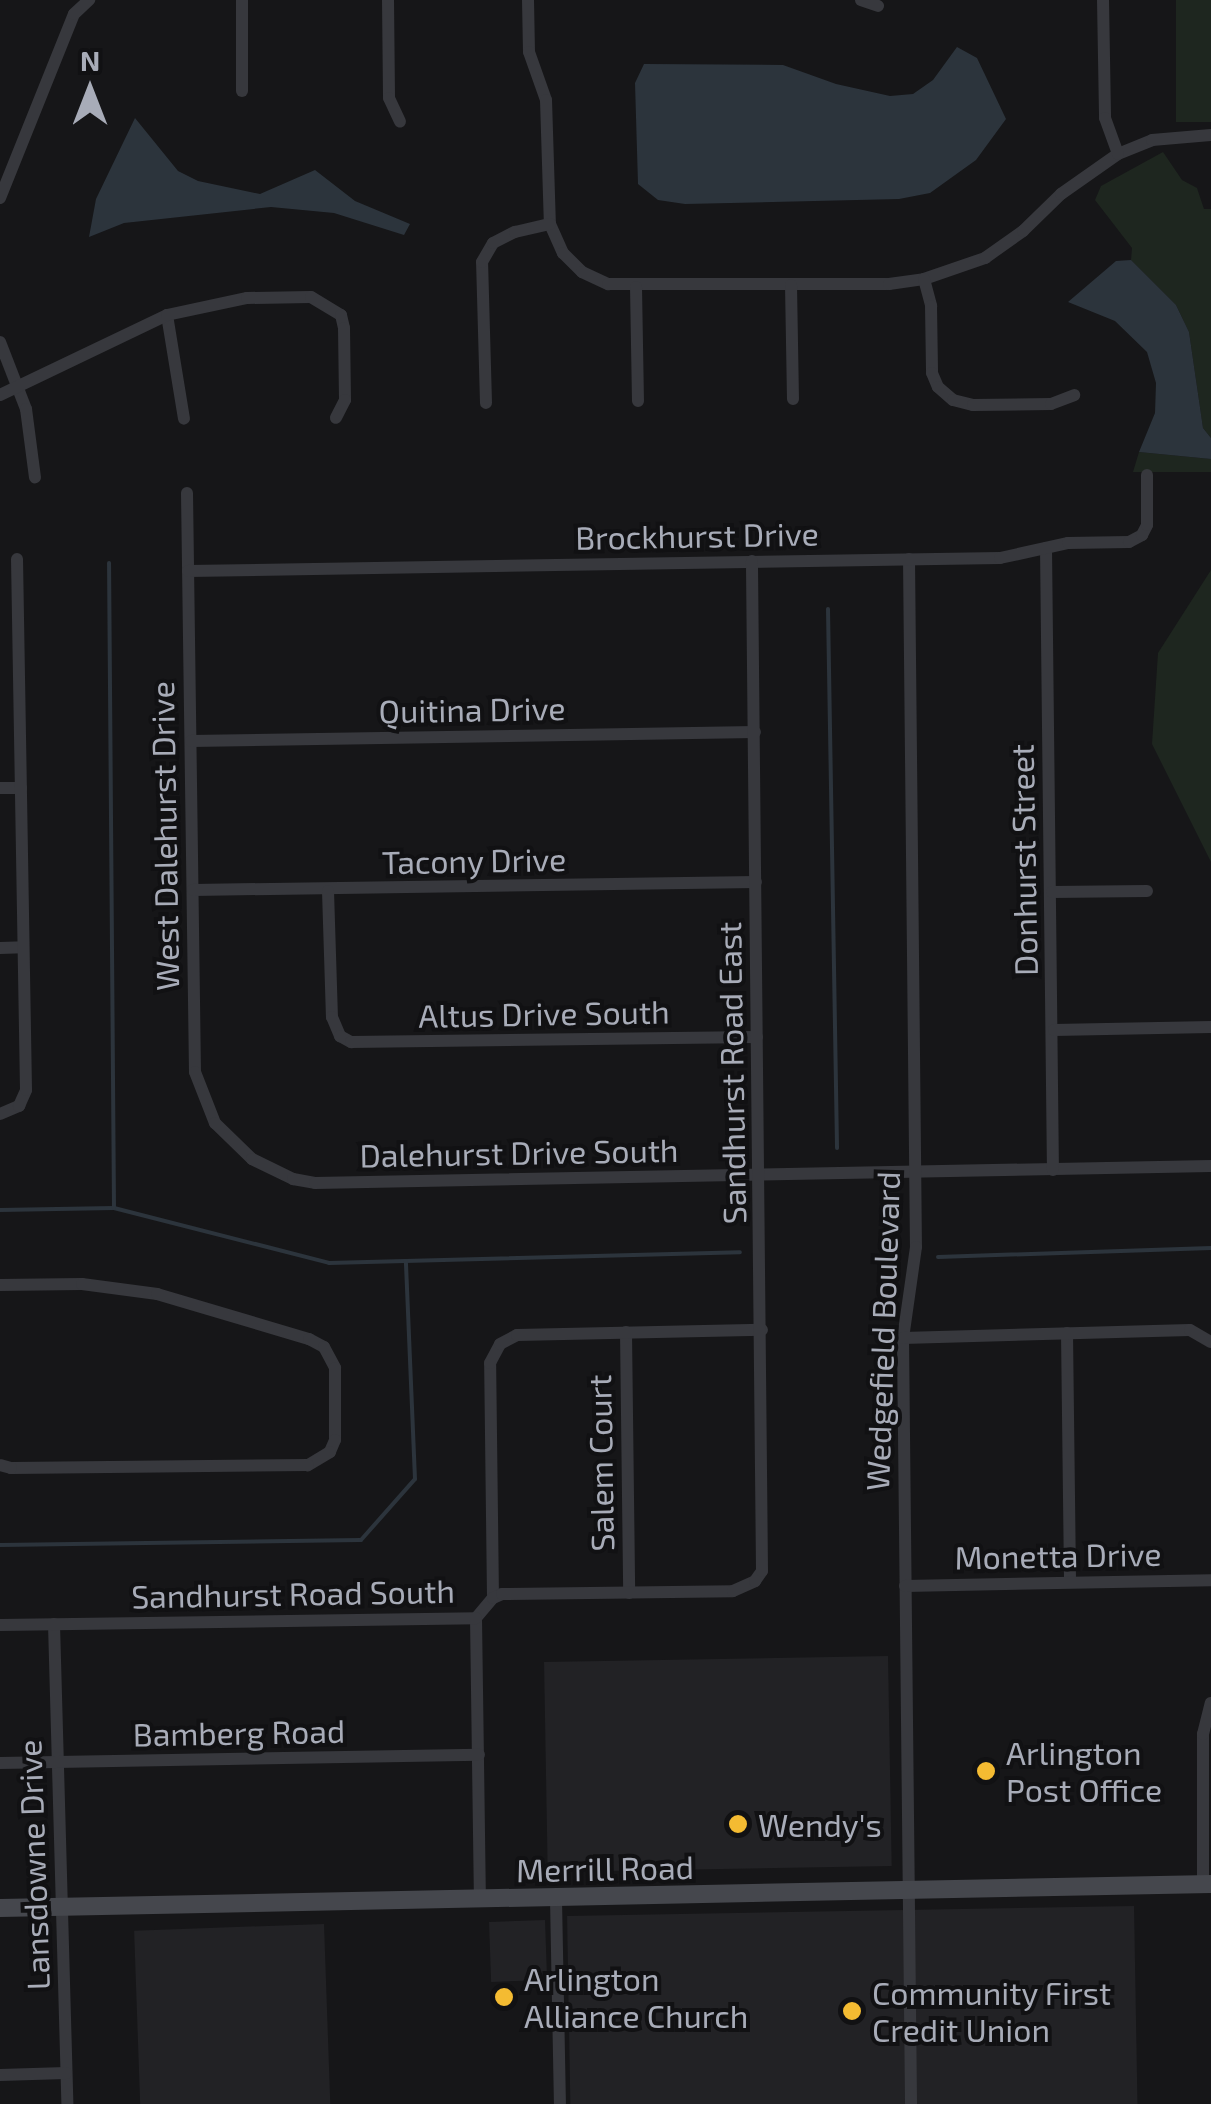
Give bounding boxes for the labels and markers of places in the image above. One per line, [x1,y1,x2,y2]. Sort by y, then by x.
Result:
place label: Arlington Post Office [1006,1734,1162,1809]
marker: Arlington Post Office [975,1760,997,1782]
place label: Wendy's [758,1805,882,1843]
marker: Wendy's [727,1813,749,1835]
place label: Arlington Alliance Church [524,1960,748,2035]
place label: Community First Credit Union [872,1974,1112,2049]
marker: Arlington Alliance Church [493,1986,515,2008]
marker: Community First Credit Union [841,2000,863,2022]

